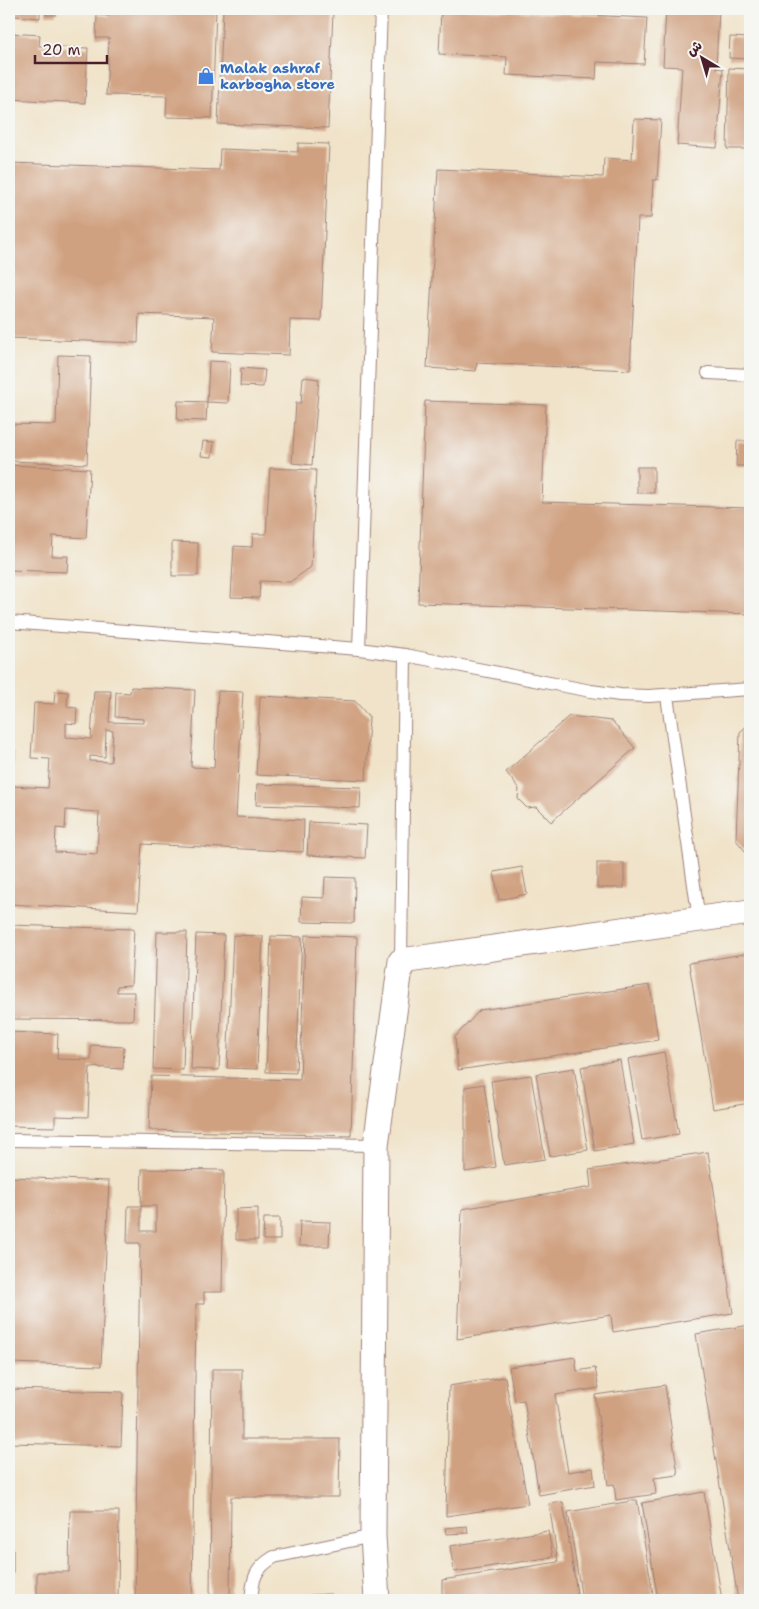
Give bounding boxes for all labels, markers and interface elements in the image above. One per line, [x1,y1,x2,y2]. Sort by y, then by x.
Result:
scale bar [35,32,108,64]
north arrow [676,32,726,82]
text: ش [682,36,706,60]
text: 20 m [42,40,81,60]
place label: Malak ashraf karbogha store [220,59,335,93]
shop icon: Malak ashraf karbogha store [196,66,216,86]

